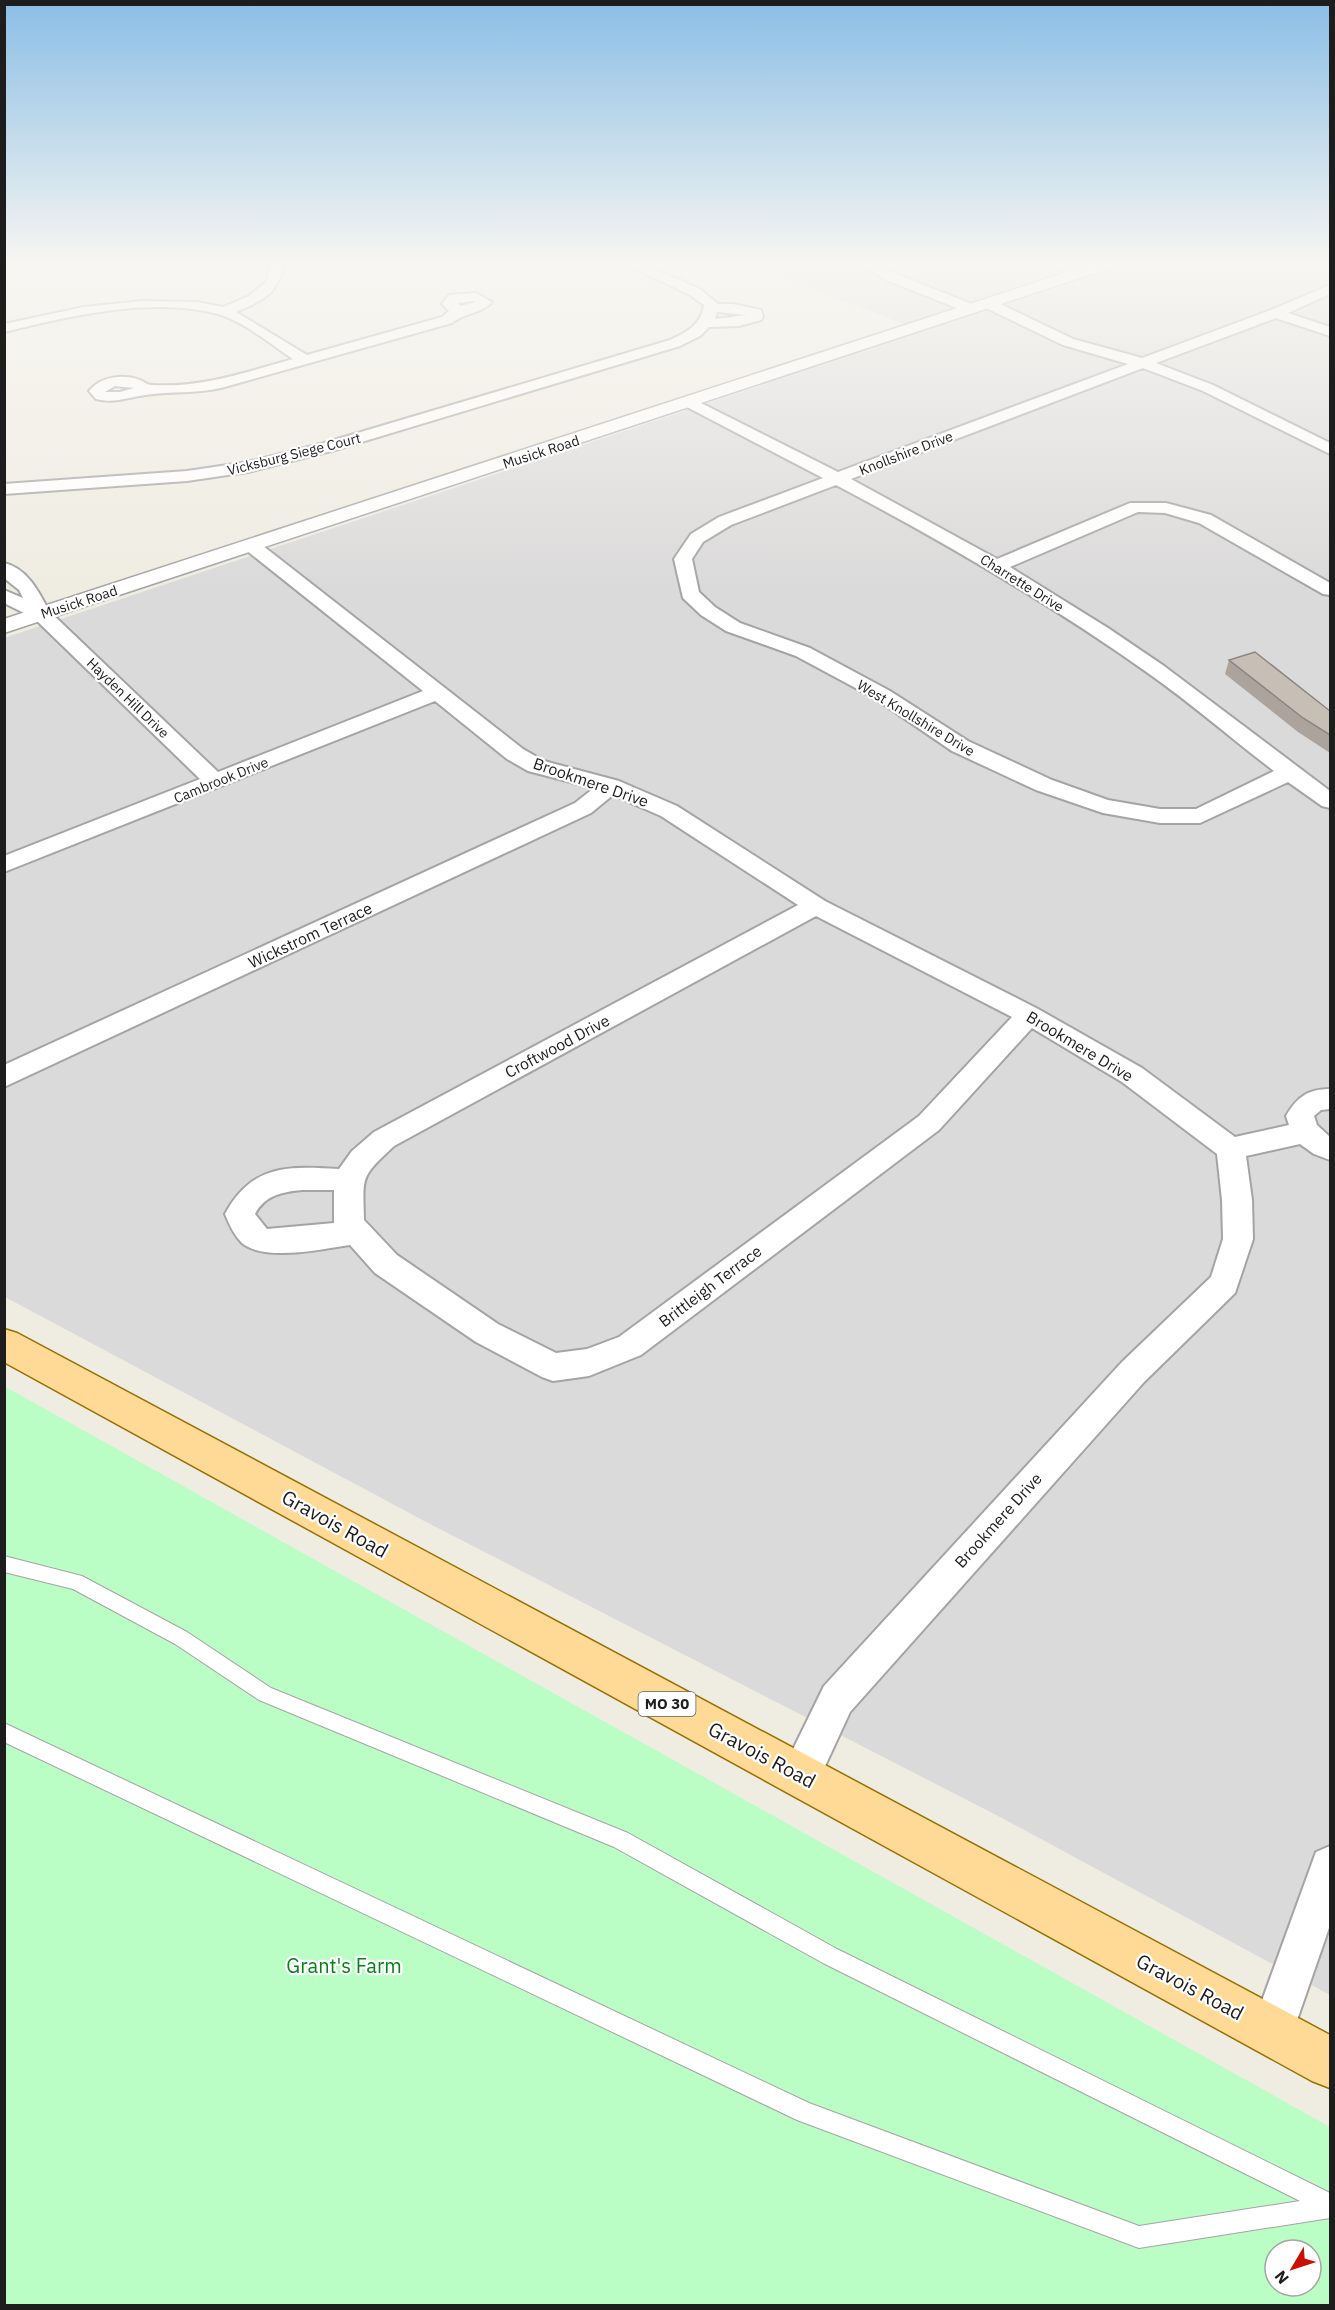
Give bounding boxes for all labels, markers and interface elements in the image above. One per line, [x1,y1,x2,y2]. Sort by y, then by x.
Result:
street label: Knollshire Drive [857,427,956,479]
street label: Vicksburg Siege Court [225,429,363,479]
street label: Musick Road [500,431,582,473]
street label: Charrette Drive [977,550,1067,616]
street label: Musick Road [38,581,120,623]
street label: Hayden Hill Drive [83,654,173,742]
street label: West Knollshire Drive [854,676,978,760]
street label: Cambrook Drive [171,753,271,807]
street label: Brookmere Drive [531,753,652,811]
street label: Wickstrom Terrace [245,897,375,972]
street label: Brookmere Drive [1023,1006,1137,1086]
street label: Croftwood Drive [501,1010,613,1082]
street label: Brittleigh Terrace [655,1241,766,1331]
street label: Brookmere Drive [950,1468,1046,1572]
street label: Gravois Road [277,1483,393,1564]
road number: MO 30 [638,1692,696,1716]
street label: Gravois Road [704,1715,821,1794]
street label: Gravois Road [1132,1947,1249,2026]
park label: Grant's Farm [286,1952,402,1979]
north arrow [1263,2238,1323,2298]
text: N [1270,2267,1293,2288]

